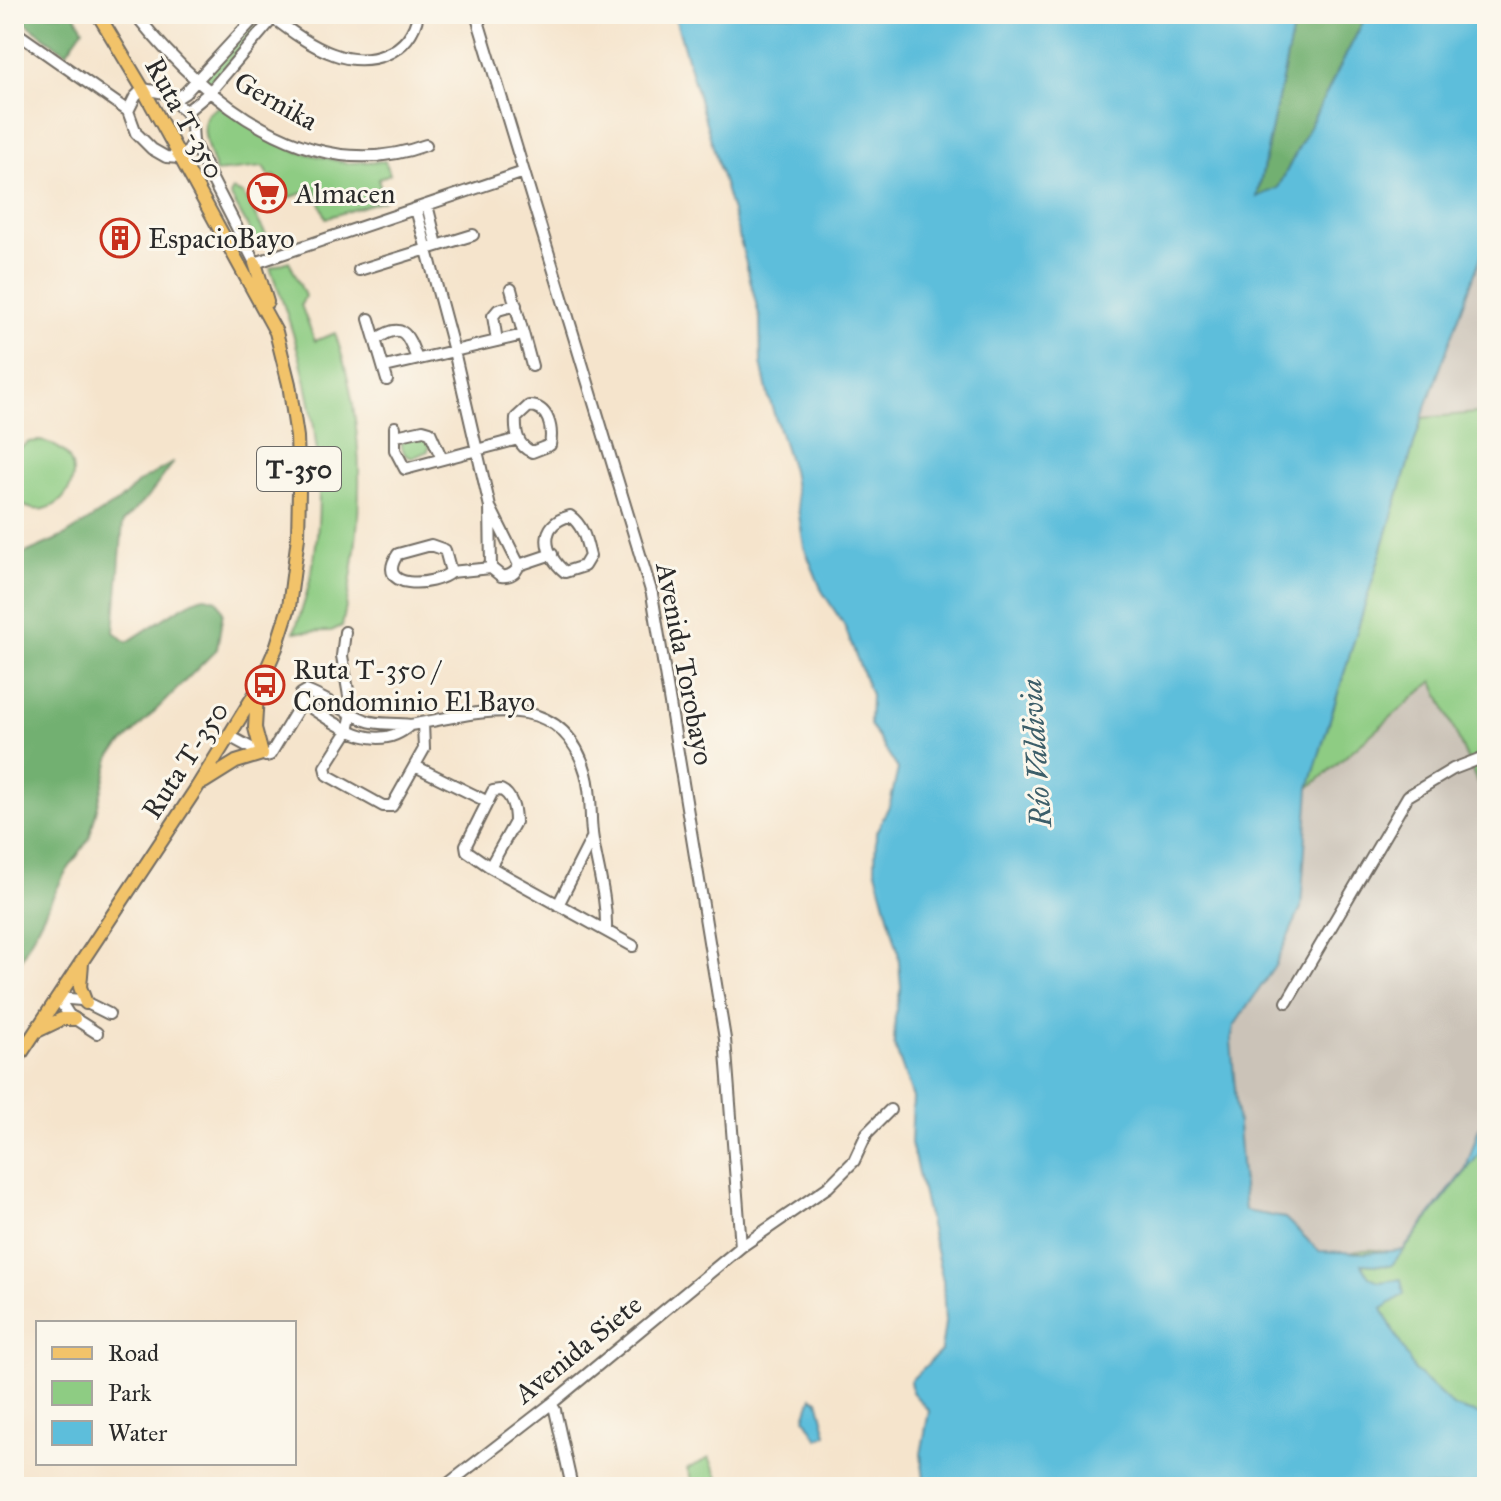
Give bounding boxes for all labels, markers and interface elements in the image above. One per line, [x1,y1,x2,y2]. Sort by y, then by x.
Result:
street label: Ruta T-350 [137,51,233,185]
street label: Gernika [228,64,324,138]
supermarket icon: Almacen [246,172,288,214]
place label: Almacen [294,176,395,211]
building icon: EspacioBayo [99,217,141,259]
place label: EspacioBayo [148,221,295,256]
road number: T-350 [257,447,341,491]
street label: Avenida Torobayo [648,559,722,768]
place label: Ruta T-350 / Condominio El Bayo [293,652,535,719]
bus stop icon: Ruta T-350 / Condominio El Bayo [244,664,286,706]
water label: Río Valdivia [1013,677,1059,830]
street label: Ruta T-350 [134,695,236,825]
street label: Avenida Siete [506,1287,649,1412]
legend [36,1321,296,1465]
text: Road [108,1338,159,1368]
text: Park [108,1378,152,1408]
text: Water [108,1418,167,1448]

